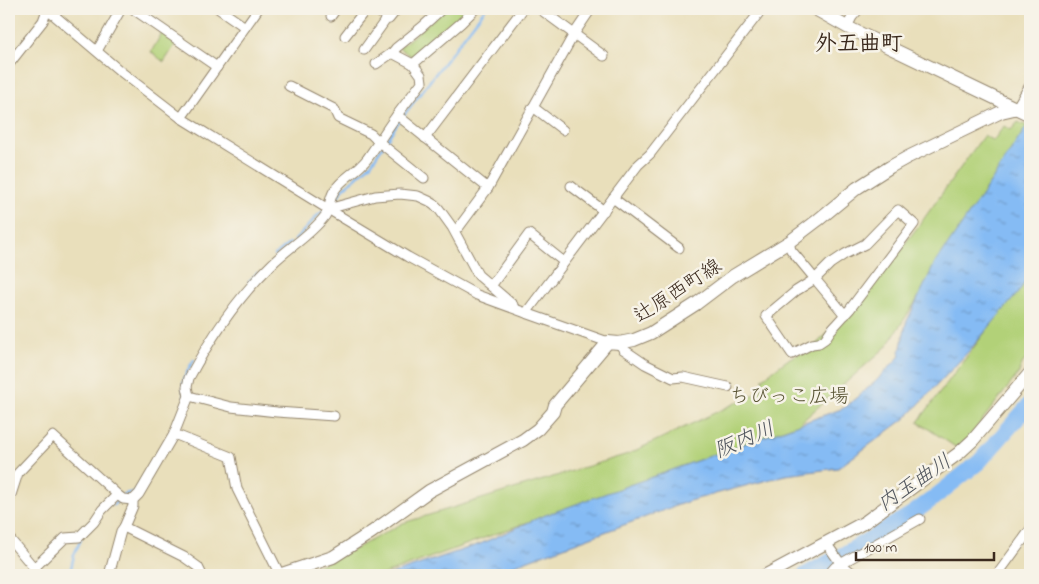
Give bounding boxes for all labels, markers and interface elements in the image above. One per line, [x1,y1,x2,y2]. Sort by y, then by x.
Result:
district label: 外五曲町 [815,29,903,61]
street label: 辻原西町線 [629,253,728,331]
park label: ちびっこ広場 [729,383,849,412]
water label: 阪内川 [710,415,780,467]
water label: 内玉曲川 [872,448,958,520]
scale bar [856,529,994,561]
text: 100 m [864,537,897,559]

